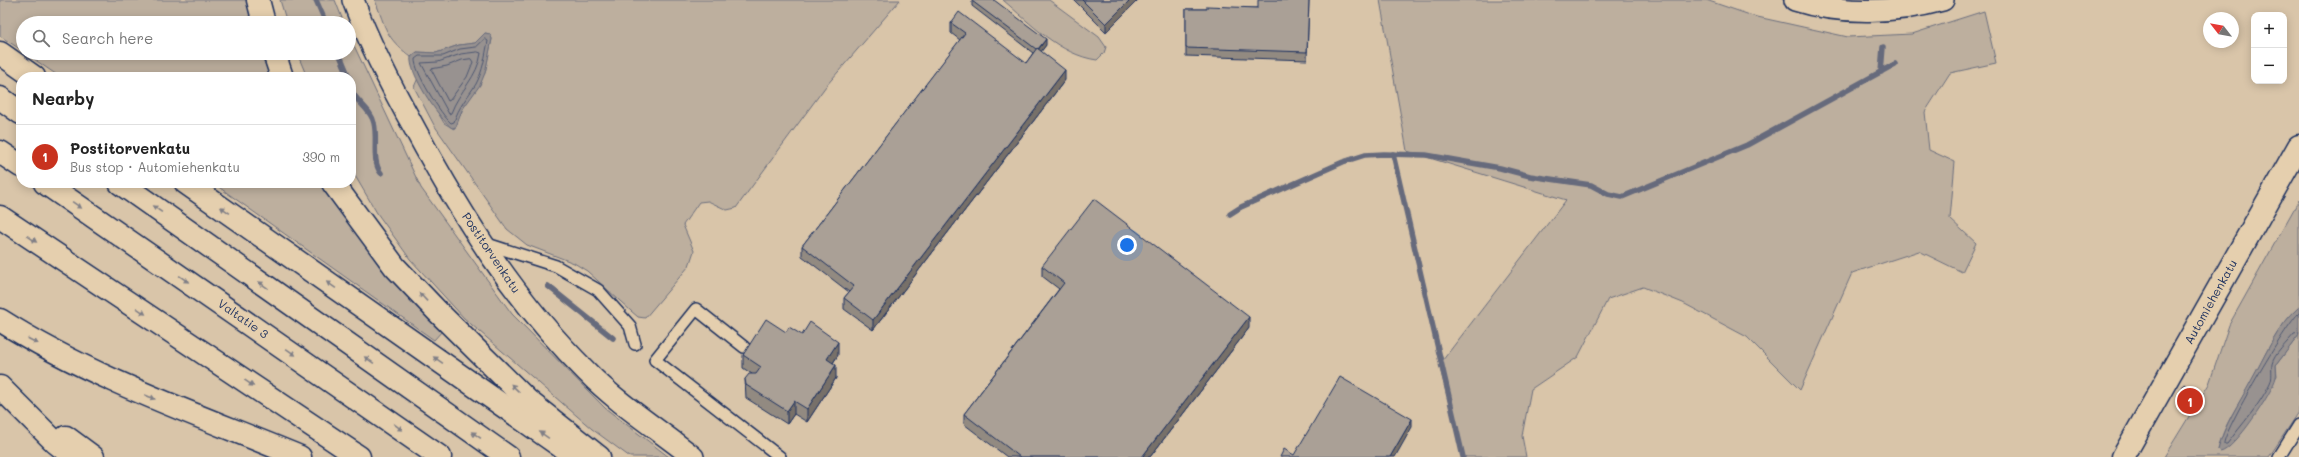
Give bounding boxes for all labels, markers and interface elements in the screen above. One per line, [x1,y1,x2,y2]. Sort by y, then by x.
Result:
north arrow [2203,12,2239,48]
map controls [2251,12,2287,84]
button: + [2251,12,2287,48]
search box [16,16,356,60]
icon: search [30,27,52,49]
text: Search here [62,28,153,48]
button: − [2251,48,2287,84]
text: Nearby [32,87,94,109]
text: Postitorvenkatu [70,138,190,158]
text: 1 [42,148,48,165]
text: 390 m [302,148,340,165]
text: Bus stop · Automiehenkatu [70,158,240,175]
one-way arrow [72,201,82,209]
one-way arrow [152,206,162,214]
one-way arrow [220,206,230,214]
street label: Postitorvenkatu [459,209,525,296]
one-way arrow [27,235,38,243]
your location [1117,235,1137,255]
street label: Automiehenkatu [2180,256,2240,347]
one-way arrow [179,275,190,283]
one-way arrow [258,280,269,289]
one-way arrow [326,281,337,289]
one-way arrow [418,291,427,302]
street label: Valtatie 3 [215,295,272,341]
one-way arrow [135,307,146,315]
one-way arrow [27,337,39,344]
one-way arrow [286,348,297,356]
one-way arrow [364,356,375,364]
one-way arrow [433,356,443,364]
one-way arrow [244,379,254,387]
one-way arrow [510,383,520,393]
pin: 1 [2177,386,2203,416]
one-way arrow [145,394,157,400]
one-way arrow [393,423,403,431]
one-way arrow [470,430,481,439]
one-way arrow [539,431,549,439]

